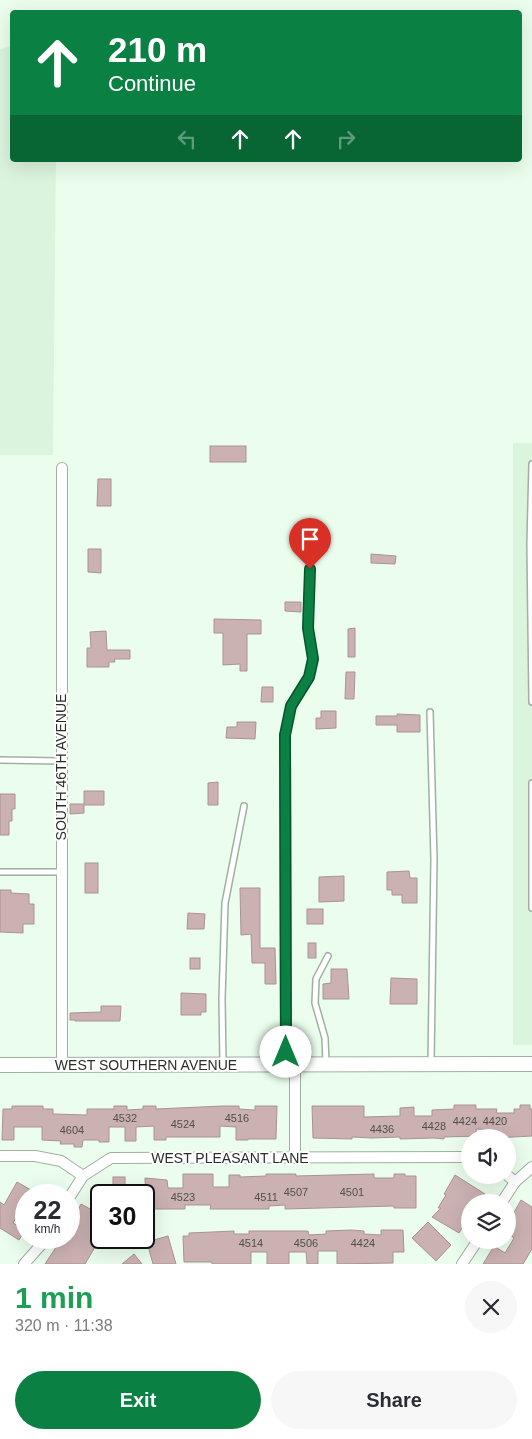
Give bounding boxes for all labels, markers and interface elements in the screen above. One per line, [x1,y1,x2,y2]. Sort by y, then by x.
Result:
icon: ahead [25,30,90,95]
text: 210 m [108,30,207,69]
text: Continue [108,71,196,96]
icon: left [173,125,201,153]
icon: ahead [226,125,254,153]
icon: ahead [279,125,307,153]
icon: right [332,125,360,153]
pin [289,518,331,569]
icon: arrive [296,525,324,553]
street label: SOUTH 46TH AVENUE [53,694,69,840]
position arrow [259,1025,311,1077]
street label: WEST SOUTHERN AVENUE [55,1057,237,1073]
house number: 4532 [113,1112,137,1124]
house number: 4516 [225,1112,249,1124]
house number: 4424 [453,1115,477,1127]
house number: 4420 [483,1115,507,1127]
house number: 4524 [171,1118,195,1130]
house number: 4428 [422,1120,446,1132]
house number: 4436 [370,1123,394,1135]
house number: 4604 [60,1124,84,1136]
map controls [461,1129,516,1249]
button: sound [461,1129,516,1184]
street label: WEST PLEASANT LANE [151,1150,309,1166]
speed limit sign: 30 [90,1184,155,1249]
house number: 4507 [284,1186,308,1198]
house number: 4501 [340,1186,364,1198]
house number: 4523 [171,1191,195,1203]
house number: 4511 [254,1191,278,1203]
button: layers [461,1194,516,1249]
text: 22 [34,1196,61,1224]
text: km/h [34,1222,61,1236]
house number: 4514 [239,1237,263,1249]
house number: 4506 [294,1237,318,1249]
house number: 4424 [351,1237,375,1249]
text: 1 min [15,1281,93,1314]
button: close [465,1281,517,1333]
text: 320 m · 11:38 [15,1317,113,1334]
button: Exit [15,1371,261,1429]
button: Share [271,1371,517,1429]

